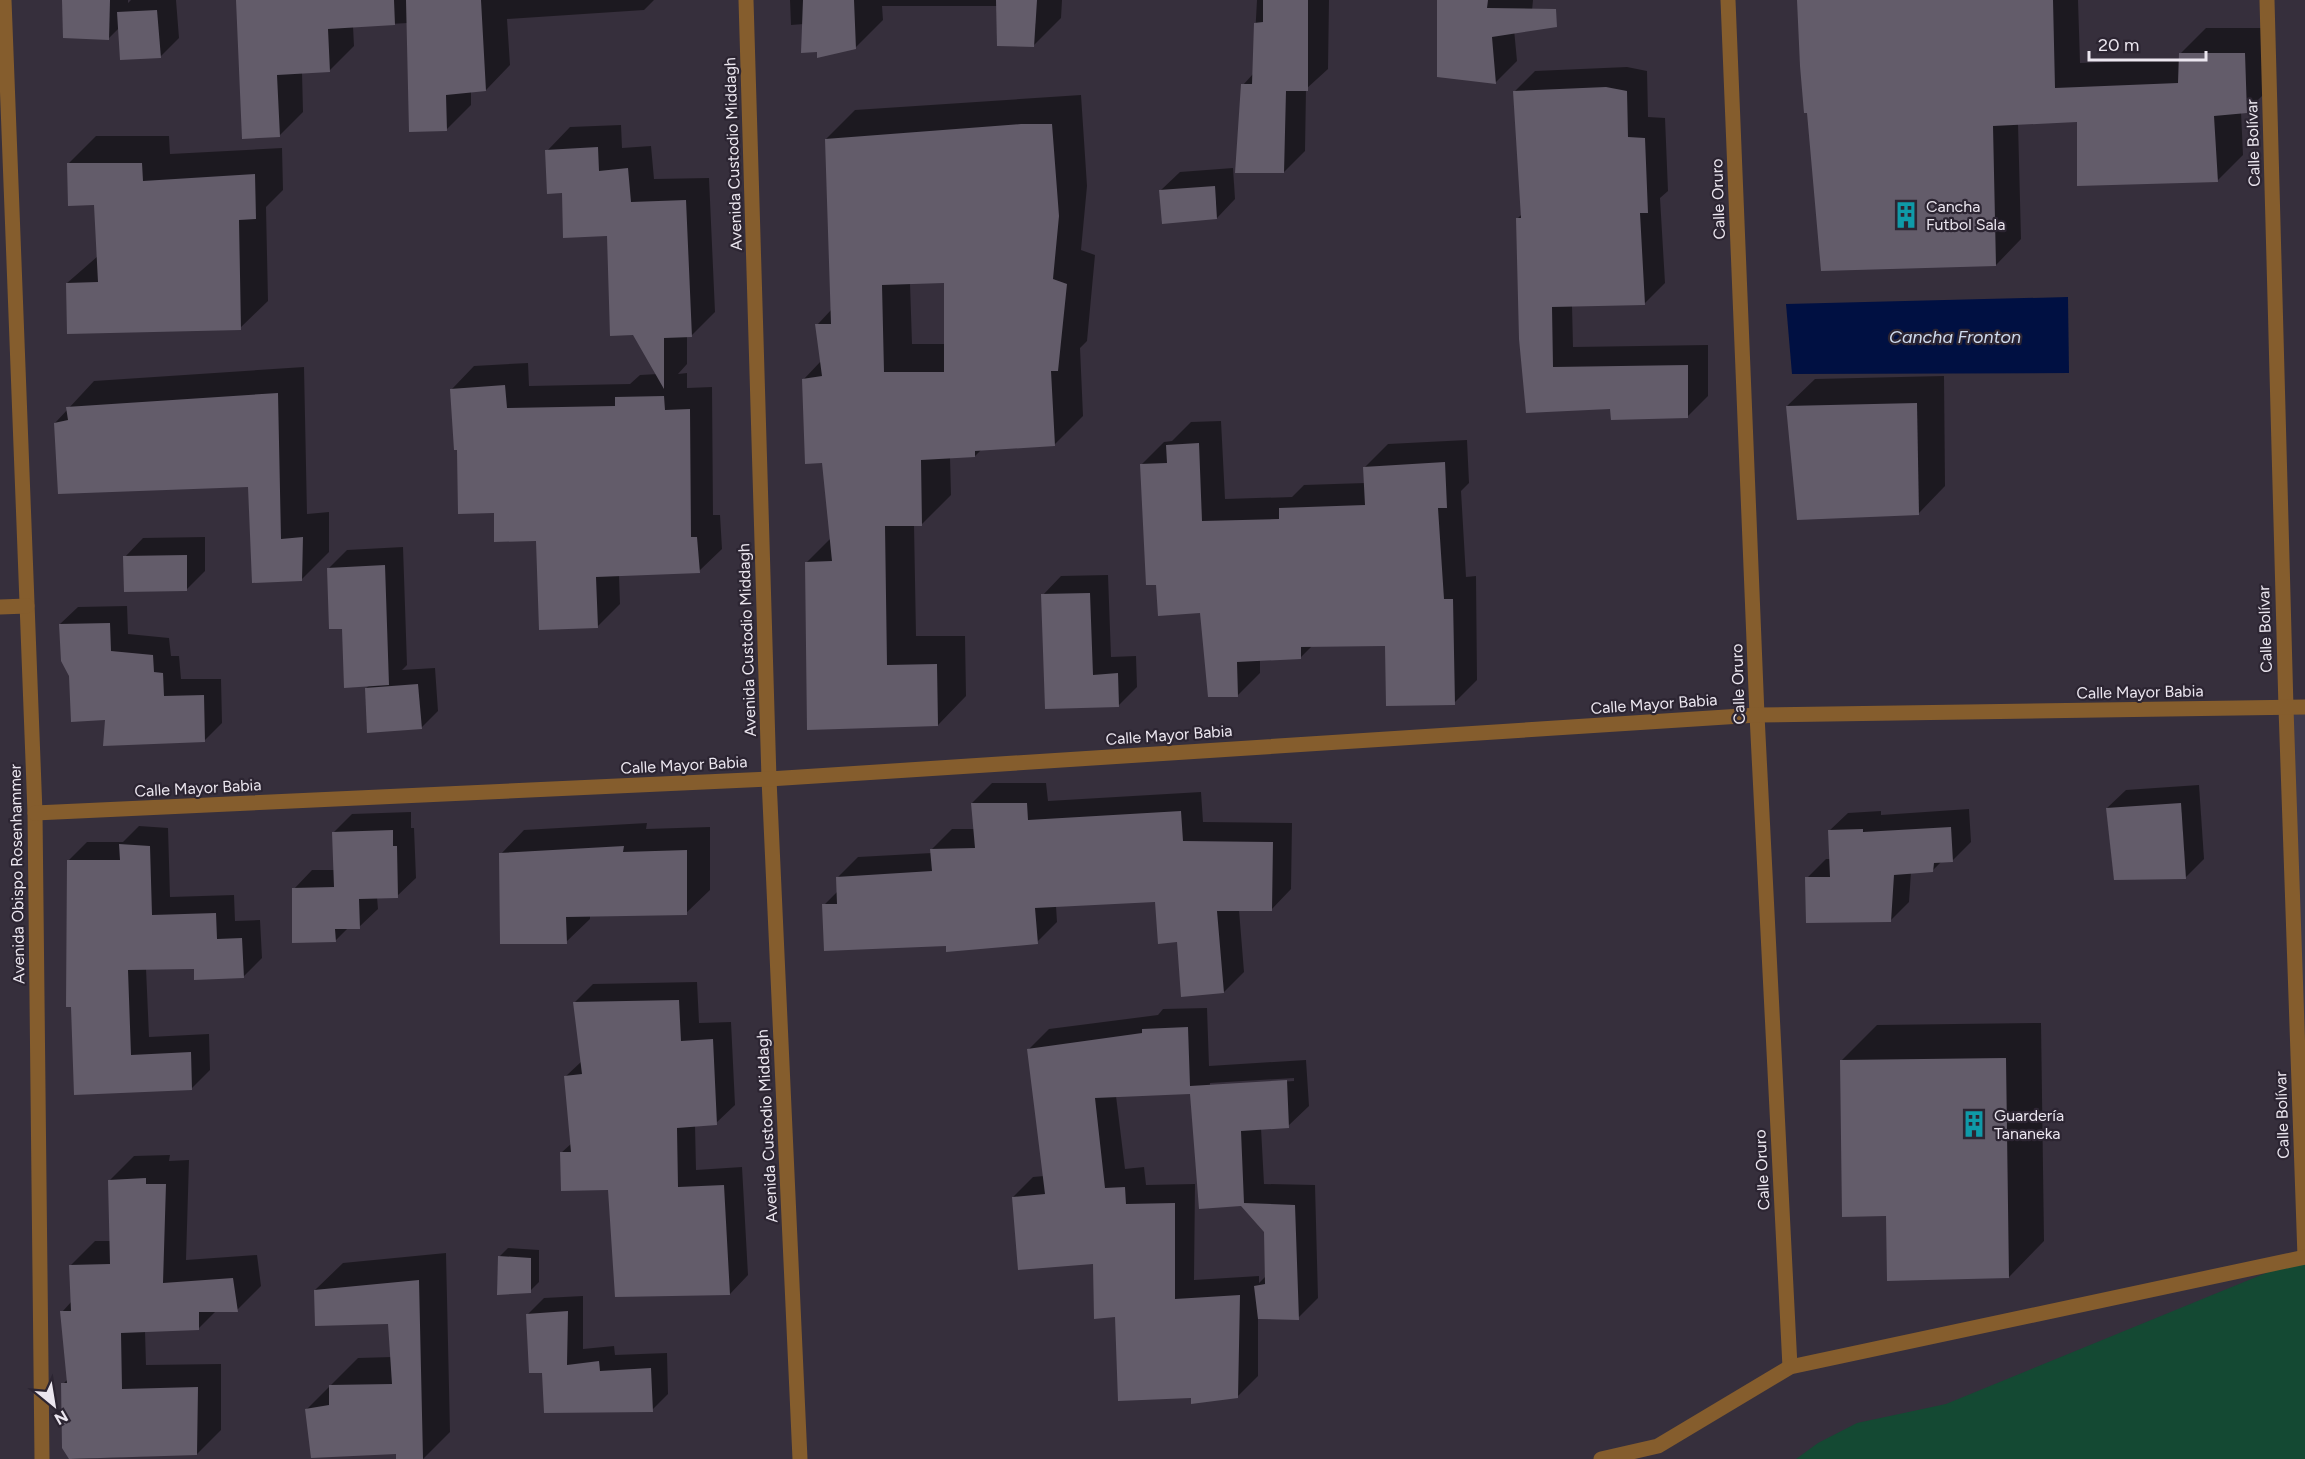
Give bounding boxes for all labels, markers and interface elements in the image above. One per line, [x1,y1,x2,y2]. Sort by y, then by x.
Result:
scale bar [2089,24,2206,62]
text: 20 m [2098,34,2139,56]
street label: Avenida Custodio Middagh [720,57,746,251]
street label: Calle Bolívar [2242,98,2264,187]
street label: Calle Oruro [1707,158,1729,240]
place label: Cancha Futbol Sala [1926,197,2005,234]
building icon: Cancha Futbol Sala [1891,200,1921,230]
water label: Cancha Fronton [1889,326,2021,348]
street label: Avenida Custodio Middagh [734,543,760,737]
street label: Calle Bolívar [2254,584,2276,673]
street label: Calle Oruro [1727,643,1749,725]
street label: Calle Mayor Babia [2076,681,2204,703]
street label: Calle Mayor Babia [1590,690,1718,718]
street label: Calle Mayor Babia [1105,721,1233,749]
street label: Calle Mayor Babia [620,752,748,778]
street label: Avenida Obispo Rosenhammer [6,763,28,984]
street label: Calle Mayor Babia [134,775,262,801]
street label: Avenida Custodio Middagh [752,1029,782,1223]
street label: Calle Bolívar [2271,1070,2293,1159]
place label: Guardería Tananeka [1994,1106,2064,1143]
building icon: Guardería Tananeka [1959,1109,1989,1139]
street label: Calle Oruro [1750,1129,1774,1211]
north arrow [24,1375,84,1435]
text: N [51,1406,71,1429]

